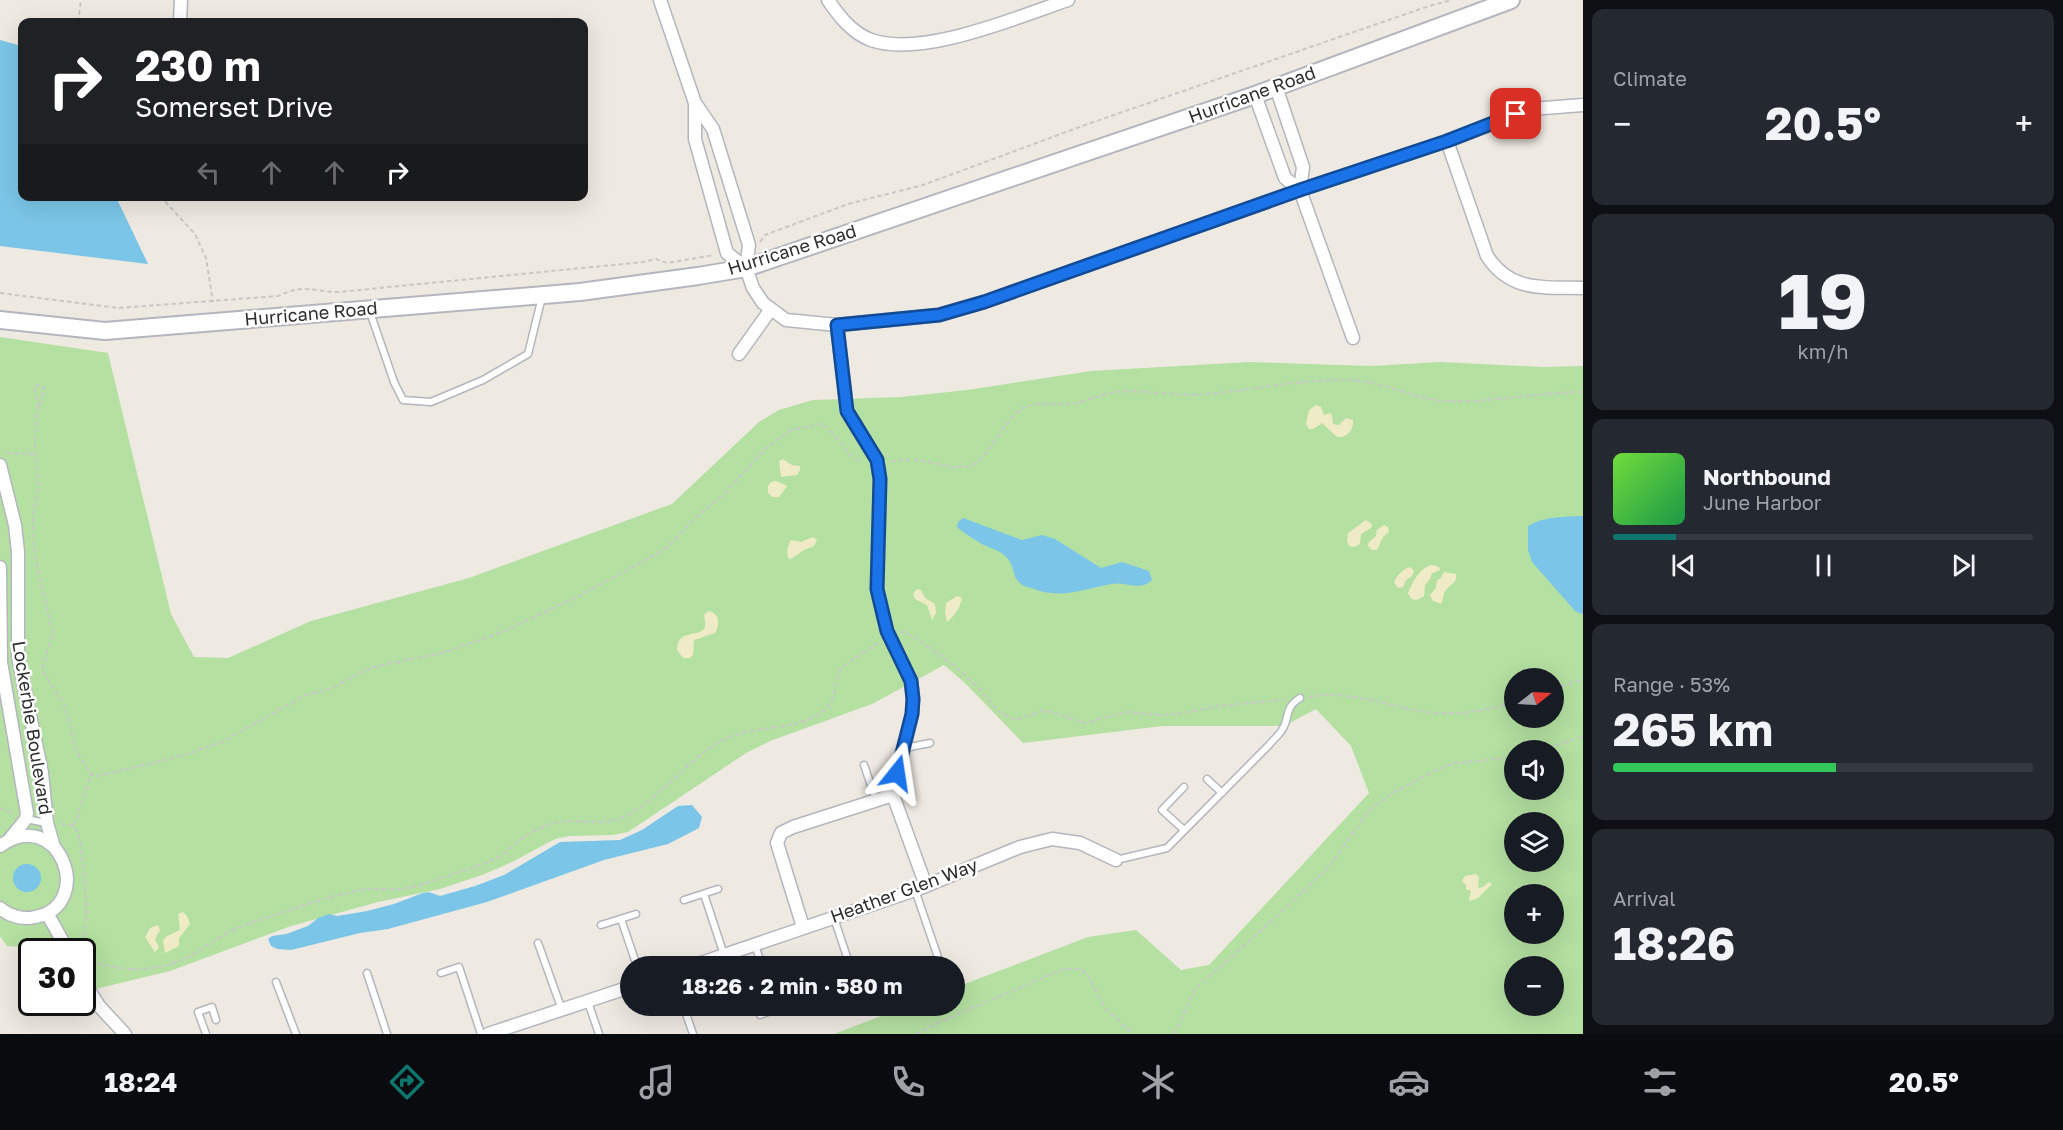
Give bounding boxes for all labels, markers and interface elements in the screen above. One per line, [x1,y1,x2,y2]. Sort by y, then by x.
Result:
text: 230 m [135,40,261,90]
icon: right [36,42,114,120]
street label: Hurricane Road [1185,61,1318,127]
text: Climate [1613,66,1687,90]
pin [1490,88,1541,139]
text: Somerset Drive [135,91,333,123]
text: 20.5° [1765,96,1881,150]
icon: arrive [1499,97,1532,130]
text: − [1613,104,1631,143]
text: + [2015,104,2033,143]
icon: left [192,156,225,189]
icon: ahead [255,156,288,189]
icon: ahead [318,156,351,189]
icon: right [381,156,414,189]
street label: Hurricane Road [725,219,859,279]
text: 19 [1778,253,1868,346]
street label: Hurricane Road [243,296,378,330]
text: km/h [1798,339,1848,363]
text: Northbound [1703,463,1831,490]
text: June Harbor [1703,490,1822,514]
icon: previous [1667,549,1700,582]
icon: pause [1807,549,1840,582]
icon: next [1947,549,1980,582]
street label: Lockerbie Boulevard [8,639,58,816]
north arrow [1504,668,1564,728]
map controls [1504,668,1564,1016]
text: Range · 53% [1613,672,1730,696]
text: 265 km [1613,702,1773,756]
button: sound [1504,740,1564,800]
position arrow [865,741,929,805]
button: layers [1504,812,1564,872]
street label: Heather Glen Way [827,853,980,927]
button: + [1504,884,1564,944]
text: Arrival [1613,886,1676,910]
text: 18:26 [1613,916,1735,970]
speed limit sign: 30 [18,938,96,1016]
button: − [1504,956,1564,1016]
text: 18:26 · 2 min · 580 m [683,972,902,999]
icon: directions [386,1061,428,1103]
icon: music [636,1061,678,1103]
icon: phone [887,1061,929,1103]
icon: climate [1137,1061,1179,1103]
icon: car [1388,1061,1430,1103]
icon: filters [1639,1061,1681,1103]
text: 18:24 [104,1066,177,1098]
text: 20.5° [1889,1066,1959,1098]

